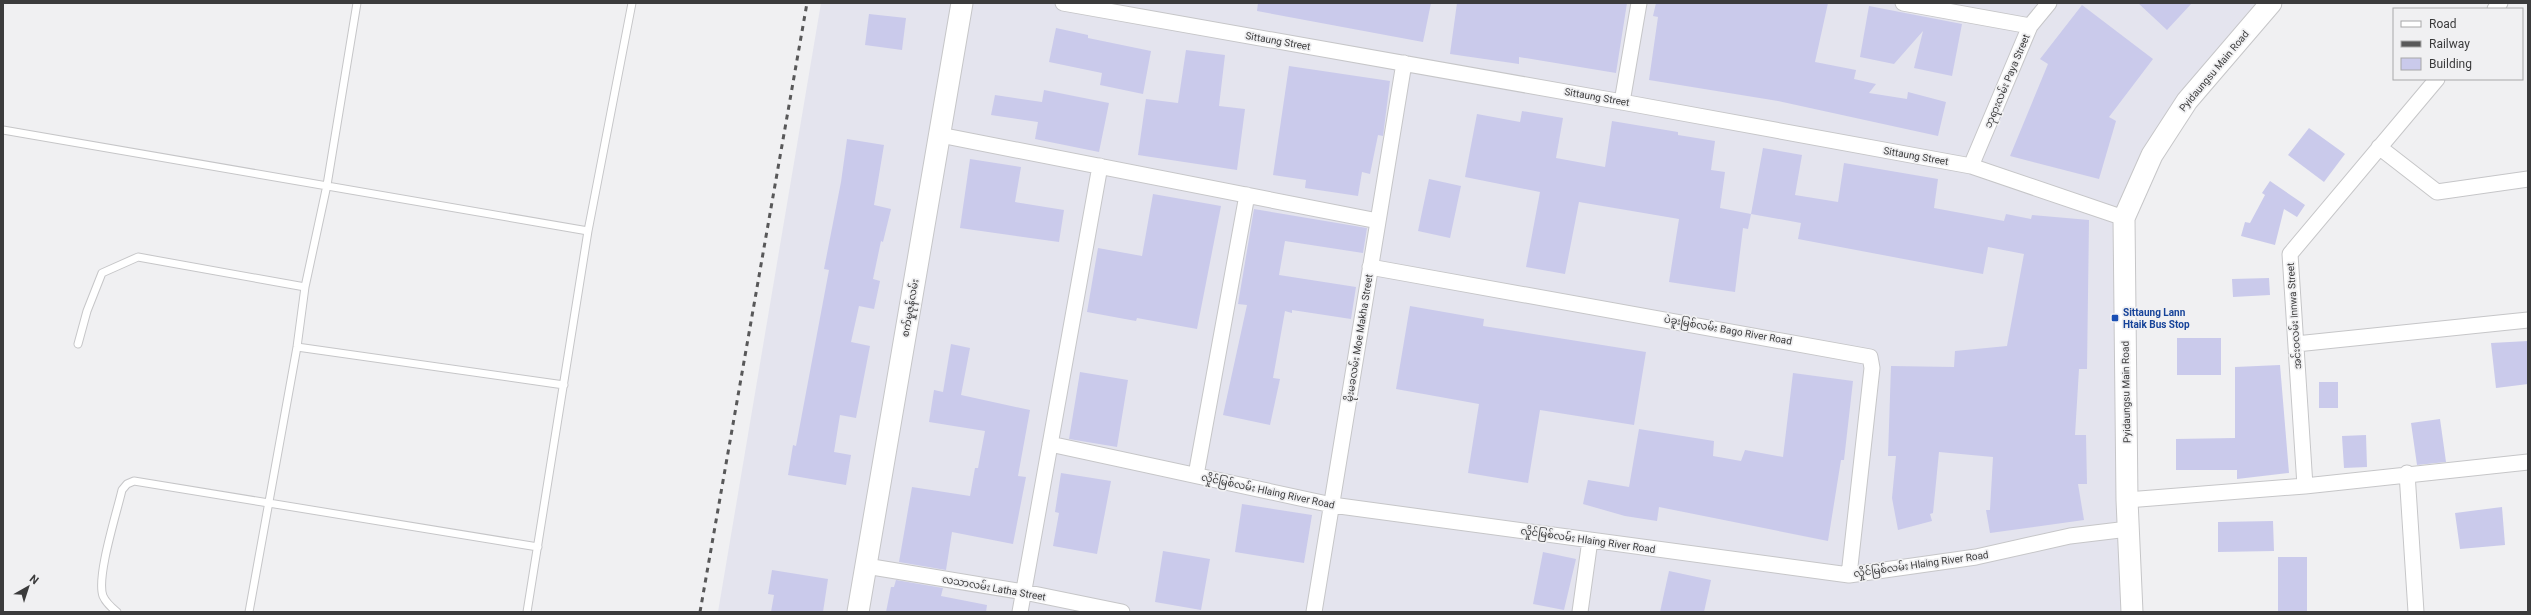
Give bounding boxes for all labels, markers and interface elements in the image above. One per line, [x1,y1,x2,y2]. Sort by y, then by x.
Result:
legend [2393,8,2523,80]
text: Road [2429,17,2457,31]
street label: Pyidaungsu Main Road [2177,28,2251,114]
street label: Sittaung Street [1245,30,1311,52]
street label: ဘုရားလမ်း Paya Street [1980,32,2034,131]
text: Railway [2429,37,2470,51]
text: Building [2429,57,2472,71]
street label: Sittaung Street [1564,86,1630,108]
street label: Sittaung Street [1883,145,1949,167]
street label: အင်းဝလမ်း Innwa Street [2283,262,2303,370]
street label: မိုးမခလမ်း Moe Makha Street [1342,273,1377,403]
street label: စက်မှုဇုန်လမ်း [898,278,923,338]
place label: Sittaung Lann Htaik Bus Stop [2123,307,2190,330]
street label: ပဲခူးမြစ်လမ်း Bago River Road [1663,311,1793,350]
marker: Sittaung Lann Htaik Bus Stop [2110,313,2120,323]
street label: Pyidaungsu Main Road [2120,341,2132,443]
street label: လှိုင်မြစ်လမ်း Hlaing River Road [1200,470,1336,513]
street label: လှိုင်မြစ်လမ်း Hlaing River Road [1519,523,1656,558]
street label: လှိုင်မြစ်လမ်း Hlaing River Road [1853,547,1990,582]
north arrow [8,567,48,607]
text: N [27,572,41,587]
street label: လသာလမ်း Latha Street [941,572,1047,603]

